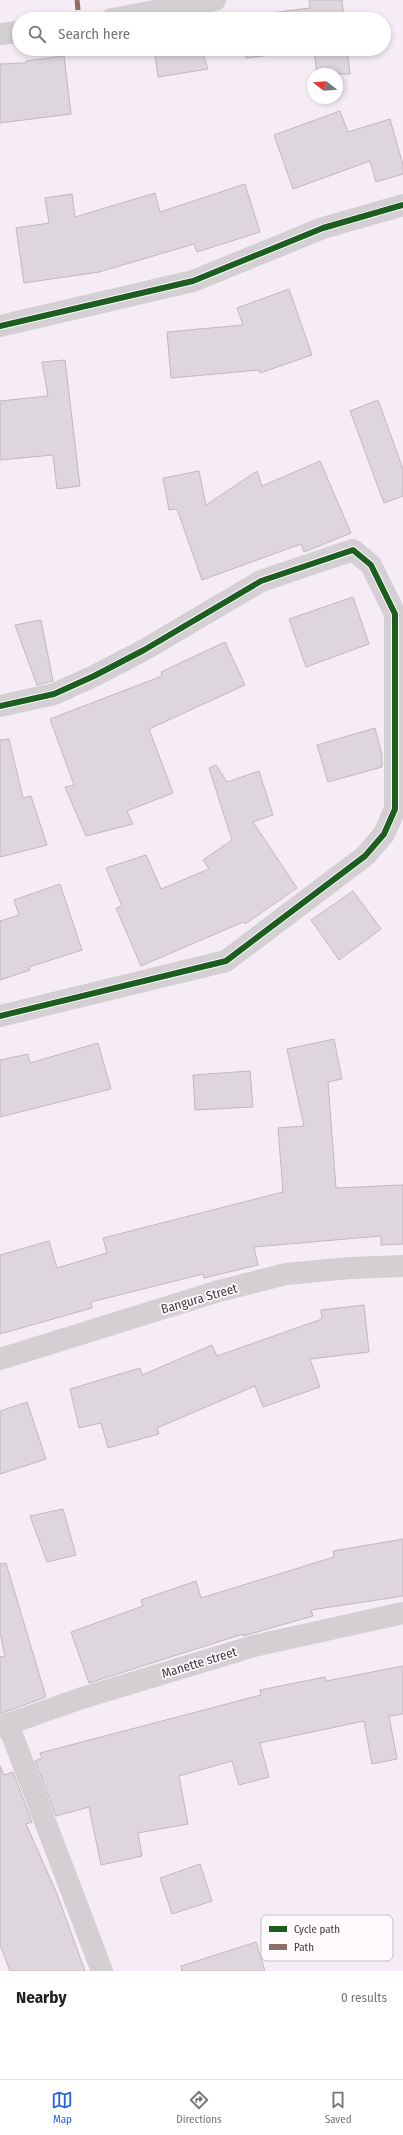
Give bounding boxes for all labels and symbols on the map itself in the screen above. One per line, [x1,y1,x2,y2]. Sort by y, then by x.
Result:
north arrow [307,68,343,104]
street label: Bangura Street [159,1280,240,1317]
street label: Manette street [160,1644,239,1681]
legend [261,1915,393,1961]
text: Cycle path [294,1923,340,1936]
text: Path [294,1941,314,1954]

